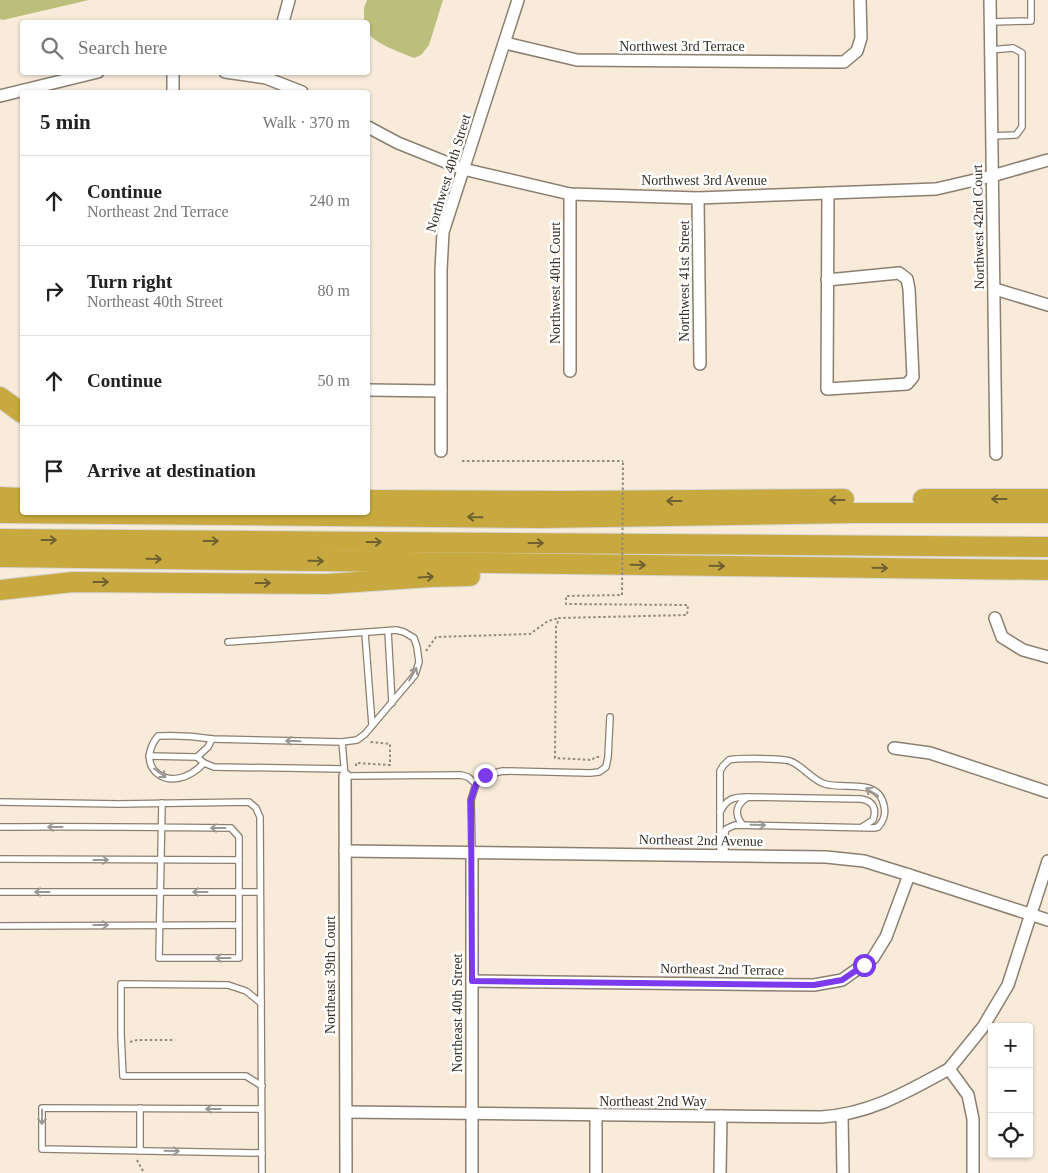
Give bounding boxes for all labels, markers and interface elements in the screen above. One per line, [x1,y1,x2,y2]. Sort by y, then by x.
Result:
search box [20,20,370,75]
icon: search [38,34,66,62]
text: Search here [78,37,167,58]
street label: Northwest 3rd Terrace [619,39,745,54]
text: 5 min [40,110,91,134]
street label: Northwest 40th Street [423,112,474,234]
text: Walk · 370 m [263,114,350,131]
street label: Northwest 42nd Court [970,164,987,290]
street label: Northwest 3rd Avenue [641,173,767,188]
text: Continue [87,181,162,202]
icon: ahead [40,187,68,215]
text: 240 m [310,192,350,209]
text: Northeast 2nd Terrace [87,203,229,220]
street label: Northwest 41st Street [677,220,692,342]
street label: Northwest 40th Court [548,222,563,344]
text: Turn right [87,271,172,292]
icon: right [40,277,68,305]
text: 80 m [318,282,350,299]
text: Northeast 40th Street [87,293,223,310]
icon: ahead [40,367,68,395]
text: Continue [87,370,162,391]
text: 50 m [318,372,350,389]
icon: arrive [40,457,68,485]
text: Arrive at destination [87,460,256,481]
one-way arrow [992,494,1008,504]
one-way arrow [829,495,845,504]
one-way arrow [667,496,683,505]
one-way arrow [468,512,484,522]
one-way arrow [40,535,56,545]
one-way arrow [202,536,219,546]
one-way arrow [365,537,381,547]
one-way arrow [528,538,544,548]
one-way arrow [145,554,161,564]
one-way arrow [308,556,324,566]
one-way arrow [630,560,646,570]
one-way arrow [708,561,725,571]
one-way arrow [871,563,887,573]
one-way arrow [417,572,433,582]
one-way arrow [92,577,109,587]
one-way arrow [255,578,271,588]
one-way arrow [409,668,419,682]
one-way arrow [286,736,302,746]
route end [474,764,497,787]
one-way arrow [153,767,166,778]
one-way arrow [866,786,880,796]
one-way arrow [750,820,766,830]
one-way arrow [48,822,64,832]
one-way arrow [210,823,226,833]
street label: Northeast 2nd Avenue [639,832,763,849]
one-way arrow [92,855,109,865]
one-way arrow [34,887,50,897]
one-way arrow [192,887,208,897]
street label: Northeast 39th Court [323,916,338,1034]
one-way arrow [92,920,109,930]
one-way arrow [215,953,232,963]
street label: Northeast 40th Street [450,953,465,1072]
route start [853,954,876,977]
street label: Northeast 2nd Terrace [660,961,784,978]
map controls [988,1023,1033,1158]
button: + [988,1023,1033,1068]
button: − [988,1068,1033,1113]
street label: Northeast 2nd Way [599,1094,707,1109]
one-way arrow [205,1104,221,1114]
one-way arrow [37,1109,47,1125]
button: locate [988,1113,1033,1158]
one-way arrow [164,1146,180,1156]

